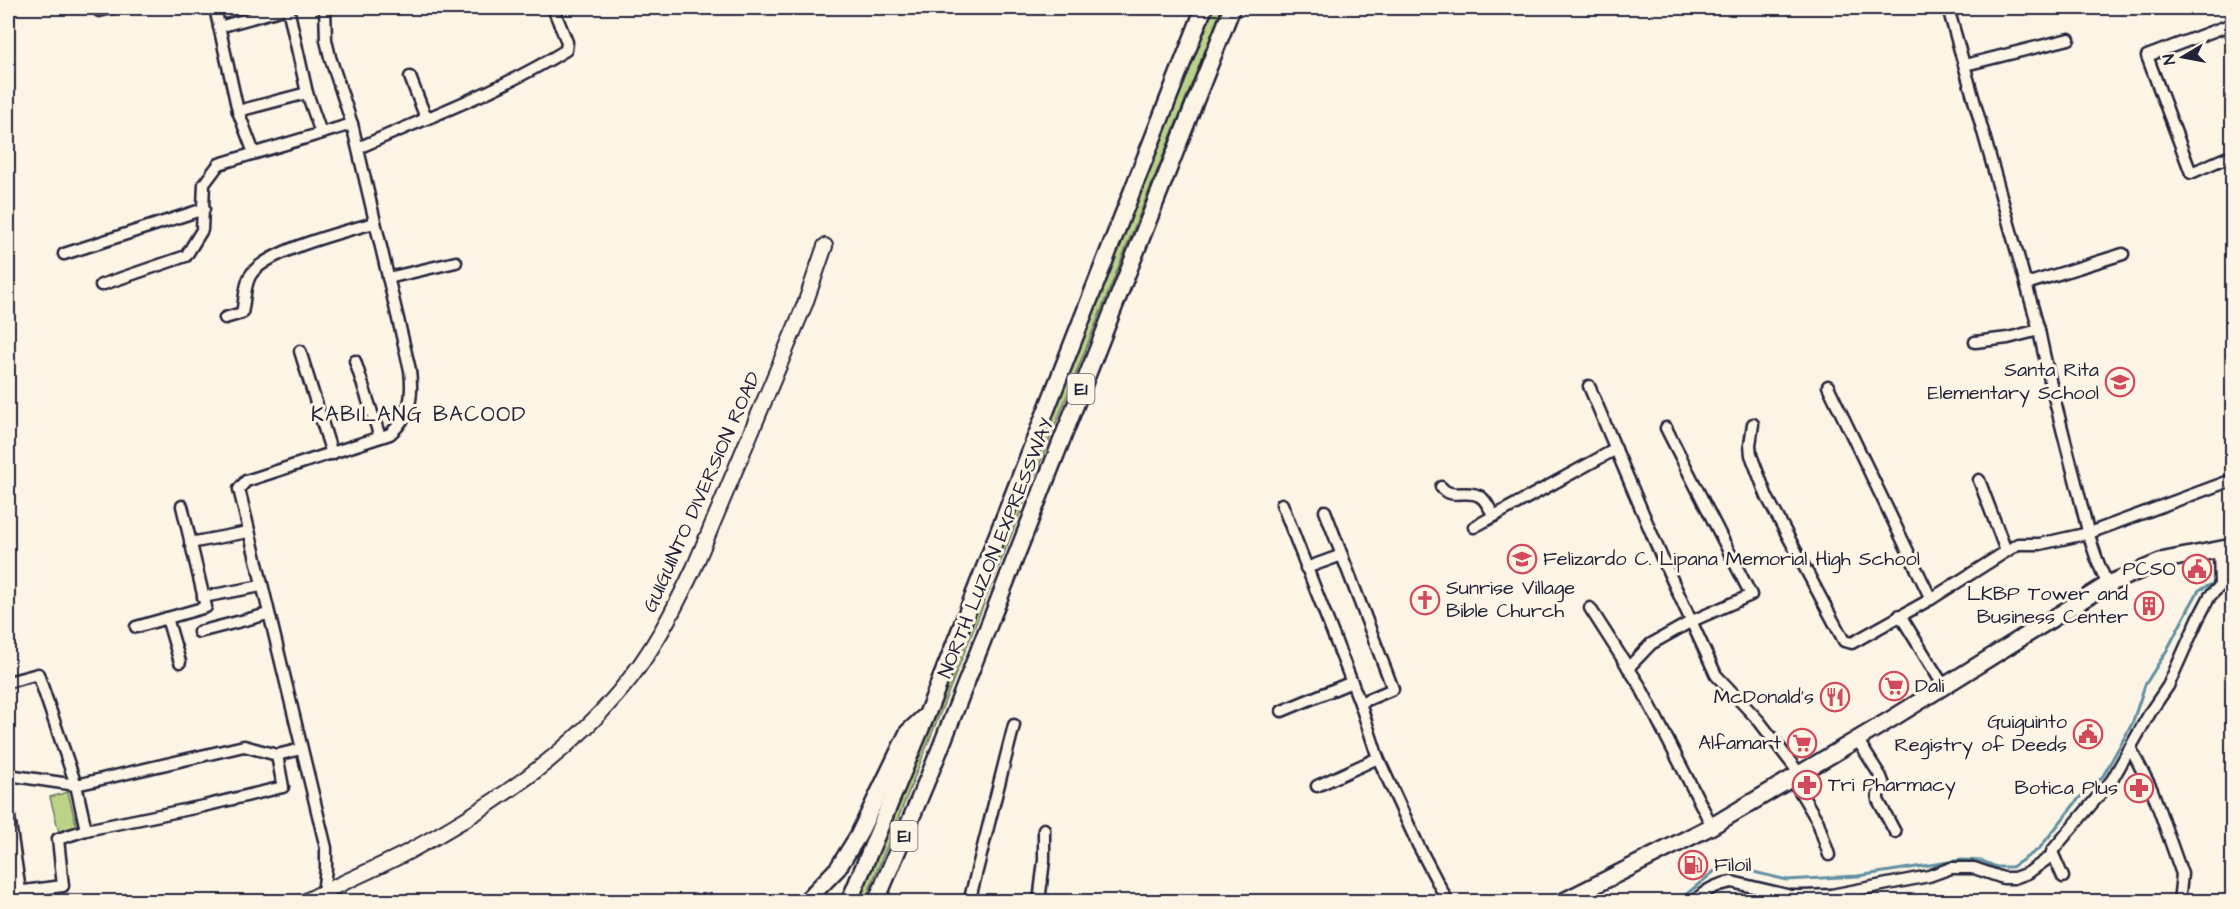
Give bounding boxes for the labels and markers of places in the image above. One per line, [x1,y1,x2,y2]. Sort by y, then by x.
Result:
place label: Santa Rita Elementary School [1927,356,2099,408]
school or university icon: Santa Rita Elementary School [2104,366,2136,398]
school or university icon: Felizardo C. Lipana Memorial High School [1506,543,1538,575]
place label: Felizardo C. Lipana Memorial High School [1543,545,1920,574]
public building icon: PCSO [2181,553,2213,585]
place label: PCSO [2123,555,2176,583]
place label: Sunrise Village Bible Church [1446,574,1575,625]
place label: LKBP Tower and Business Center [1967,580,2128,631]
church icon: Sunrise Village Bible Church [1409,584,1441,616]
building icon: LKBP Tower and Business Center [2133,590,2165,622]
supermarket icon: Dali [1878,670,1910,702]
place label: Dali [1915,672,1944,700]
restaurant icon: McDonald's [1819,681,1851,713]
place label: McDonald's [1714,683,1814,711]
place label: Guiguinto Registry of Deeds [1894,708,2067,760]
public building icon: Guiguinto Registry of Deeds [2072,718,2104,750]
supermarket icon: Alfamart [1786,727,1818,759]
place label: Alfamart [1698,729,1781,757]
pharmacy icon: Tri Pharmacy [1791,769,1823,801]
place label: Tri Pharmacy [1828,771,1956,800]
pharmacy icon: Botica Plus [2123,772,2155,804]
place label: Botica Plus [2014,774,2118,802]
fuel station icon: Filoil [1677,849,1709,881]
place label: Filoil [1714,851,1751,879]

